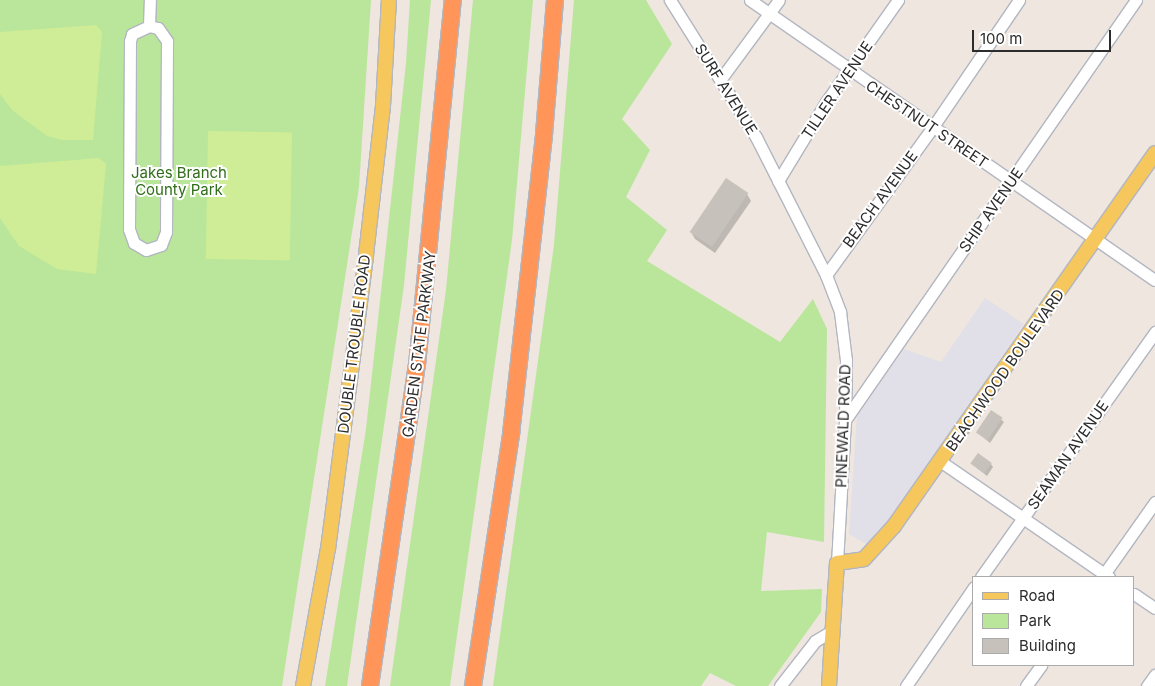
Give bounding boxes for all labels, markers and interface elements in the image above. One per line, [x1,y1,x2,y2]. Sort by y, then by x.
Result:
scale bar [975,20,1114,52]
text: 100 m [980,29,1022,48]
street label: TILLER AVENUE [798,38,876,142]
street label: SURF AVENUE [691,40,761,138]
street label: CHESTNUT STREET [862,76,992,172]
street label: BEACH AVENUE [839,147,921,251]
park label: Jakes Branch County Park [131,163,227,198]
street label: SHIP AVENUE [955,164,1027,256]
street label: GARDEN STATE PARKWAY [399,250,439,438]
street label: DOUBLE TROUBLE ROAD [334,253,374,435]
street label: BEACHWOOD BOULEVARD [942,286,1068,454]
street label: PINEWALD ROAD [832,364,854,488]
street label: SEAMAN AVENUE [1024,397,1112,513]
legend [972,576,1135,666]
text: Road [1019,586,1055,605]
text: Park [1019,611,1051,630]
text: Building [1019,636,1076,655]

